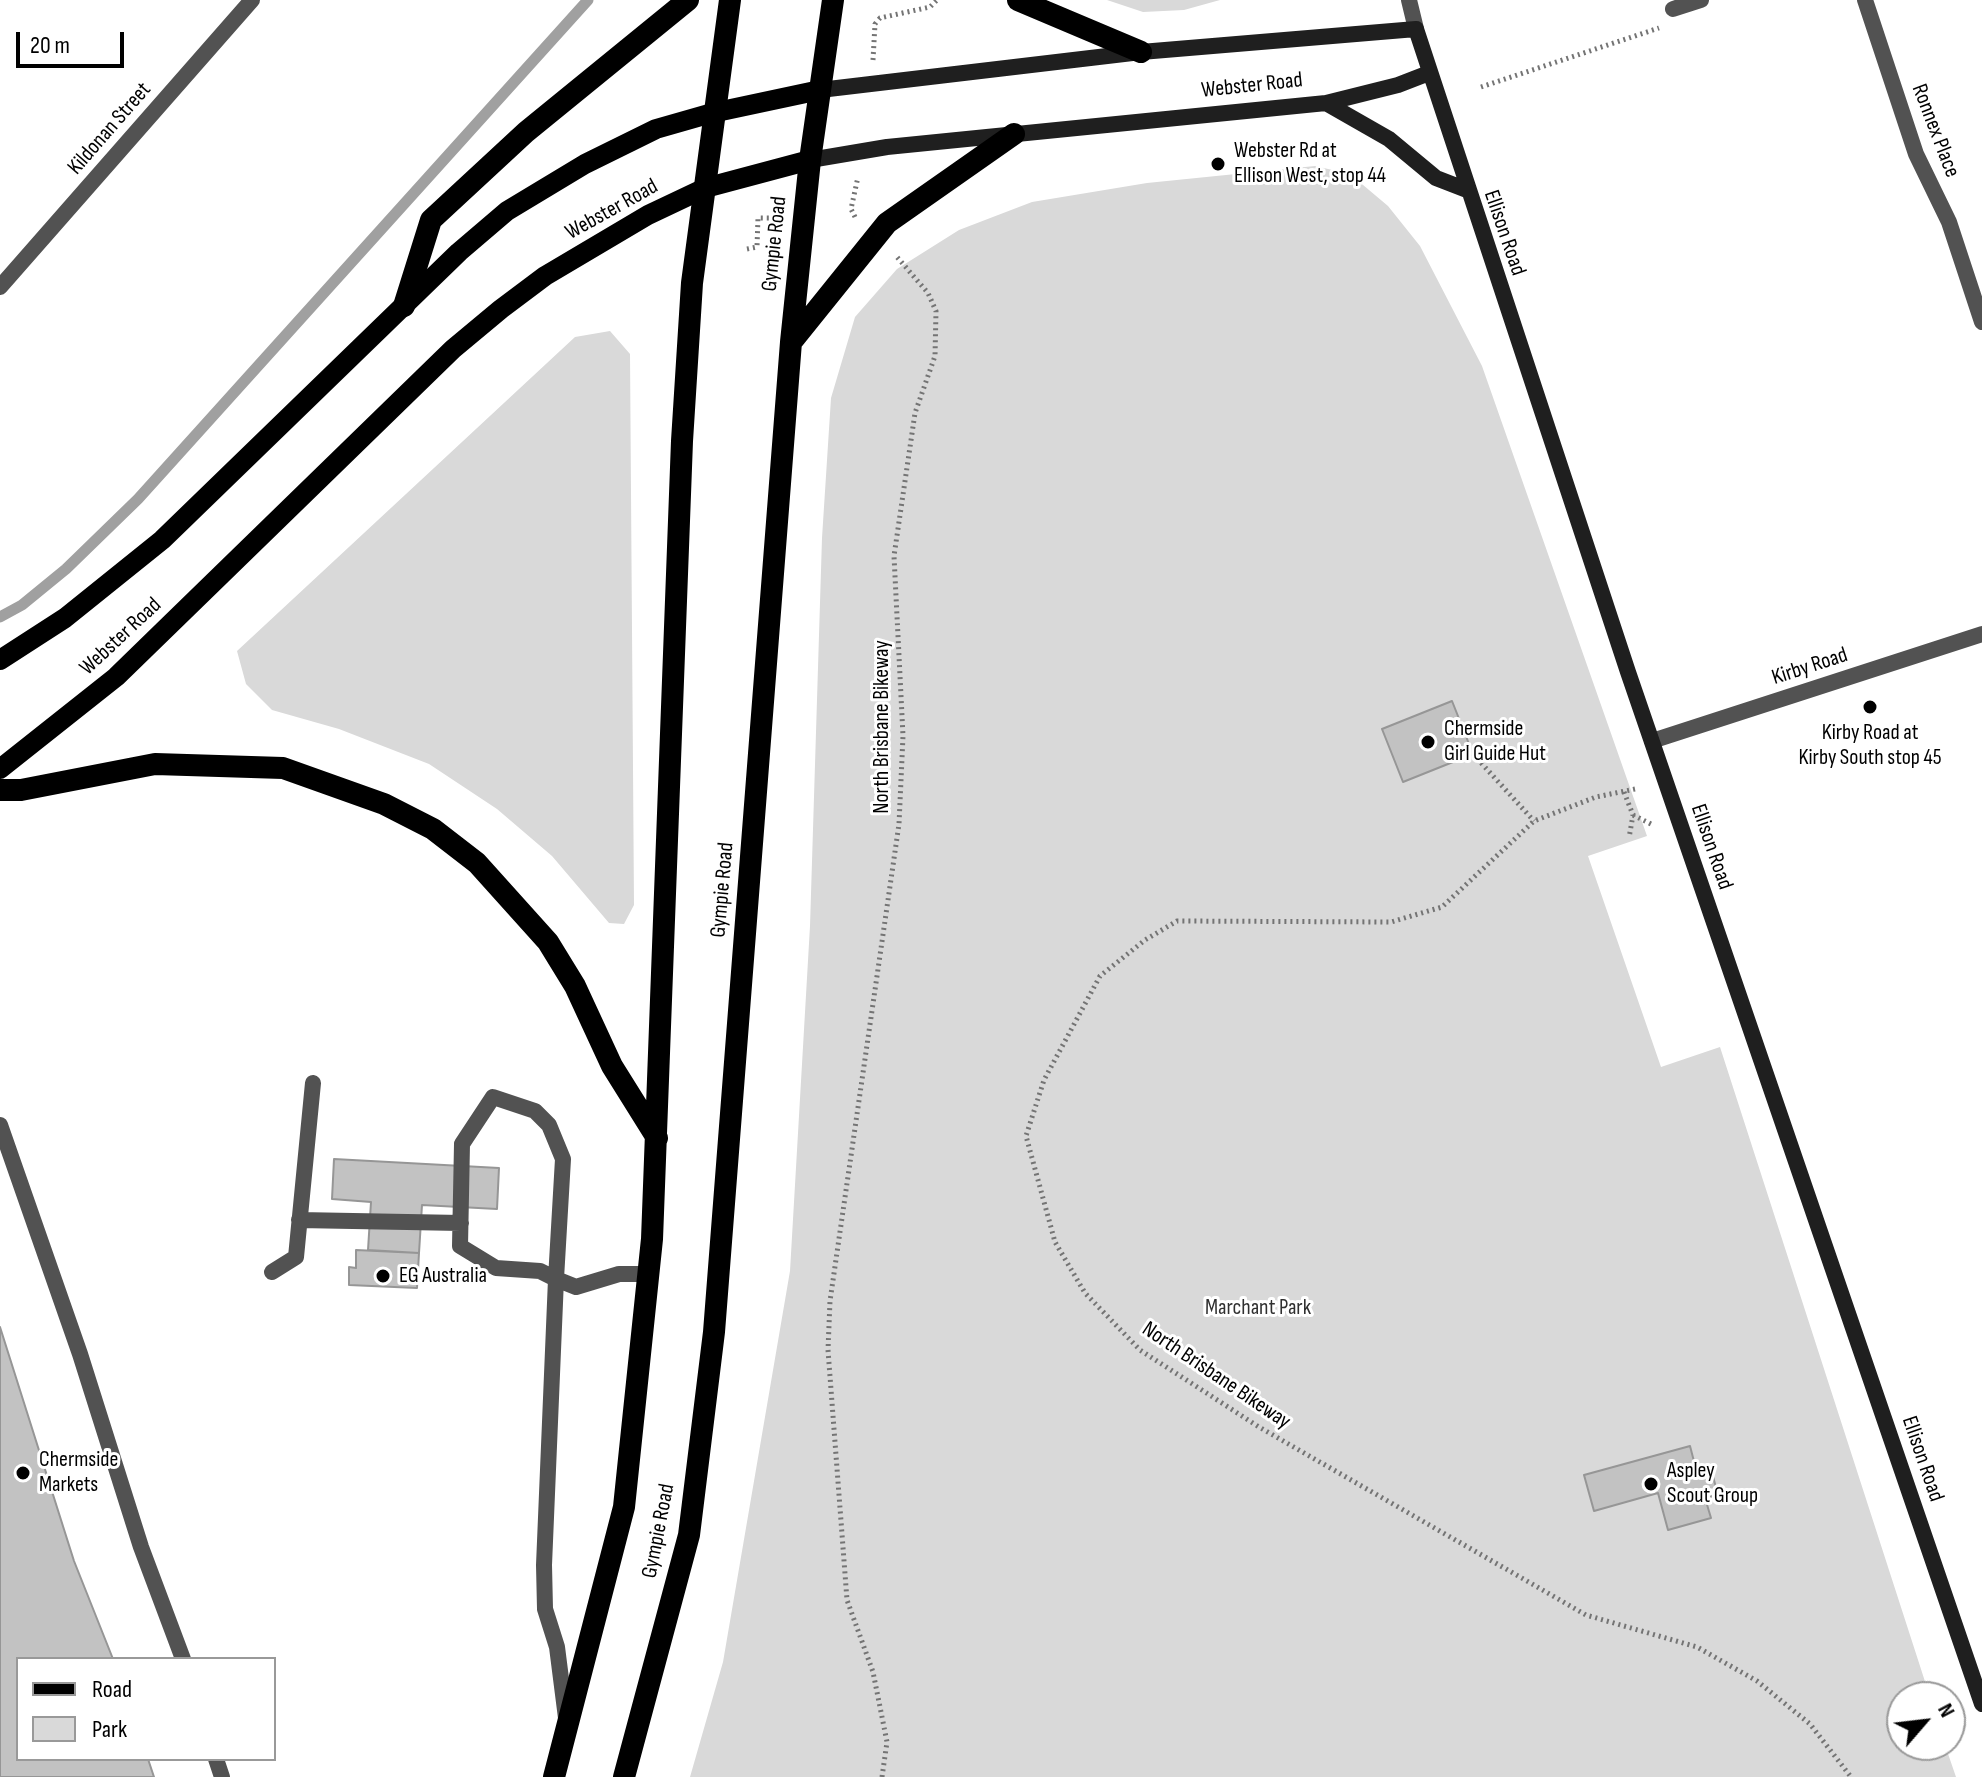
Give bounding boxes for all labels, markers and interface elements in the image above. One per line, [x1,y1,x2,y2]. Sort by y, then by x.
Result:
scale bar [20,16,128,66]
text: 20 m [30,31,70,60]
street label: Webster Road [1200,68,1304,104]
street label: Kildonan Street [63,77,157,181]
street label: Ronnex Place [1905,81,1965,181]
place label: Webster Rd at Ellison West, stop 44 [1234,138,1386,190]
marker: Webster Rd at Ellison West, stop 44 [1209,155,1227,173]
street label: Webster Road [561,174,663,246]
street label: Ellison Road [1477,187,1531,279]
street label: Gympie Road [757,195,793,293]
street label: Webster Road [75,593,167,681]
street label: North Brisbane Bikeway [869,640,895,814]
street label: Kirby Road [1769,642,1851,692]
marker: Kirby Road at Kirby South stop 45 [1861,698,1879,716]
place label: Chermside Girl Guide Hut [1444,716,1546,768]
place label: Kirby Road at Kirby South stop 45 [1799,720,1941,772]
marker: Chermside Girl Guide Hut [1419,733,1437,751]
street label: Ellison Road [1684,801,1738,893]
street label: Gympie Road [706,841,740,939]
place label: EG Australia [399,1263,487,1289]
marker: EG Australia [374,1267,392,1285]
park label: Marchant Park [1205,1295,1311,1321]
street label: North Brisbane Bikeway [1137,1317,1295,1435]
street label: Ellison Road [1895,1413,1949,1505]
place label: Chermside Markets [39,1447,118,1498]
place label: Aspley Scout Group [1667,1458,1758,1510]
marker: Chermside Markets [14,1464,32,1482]
marker: Aspley Scout Group [1642,1475,1660,1493]
street label: Gympie Road [637,1482,681,1580]
legend [16,1657,276,1761]
text: Road [92,1675,132,1704]
north arrow [1886,1681,1966,1761]
text: N [1931,1699,1961,1722]
text: Park [92,1715,127,1744]

